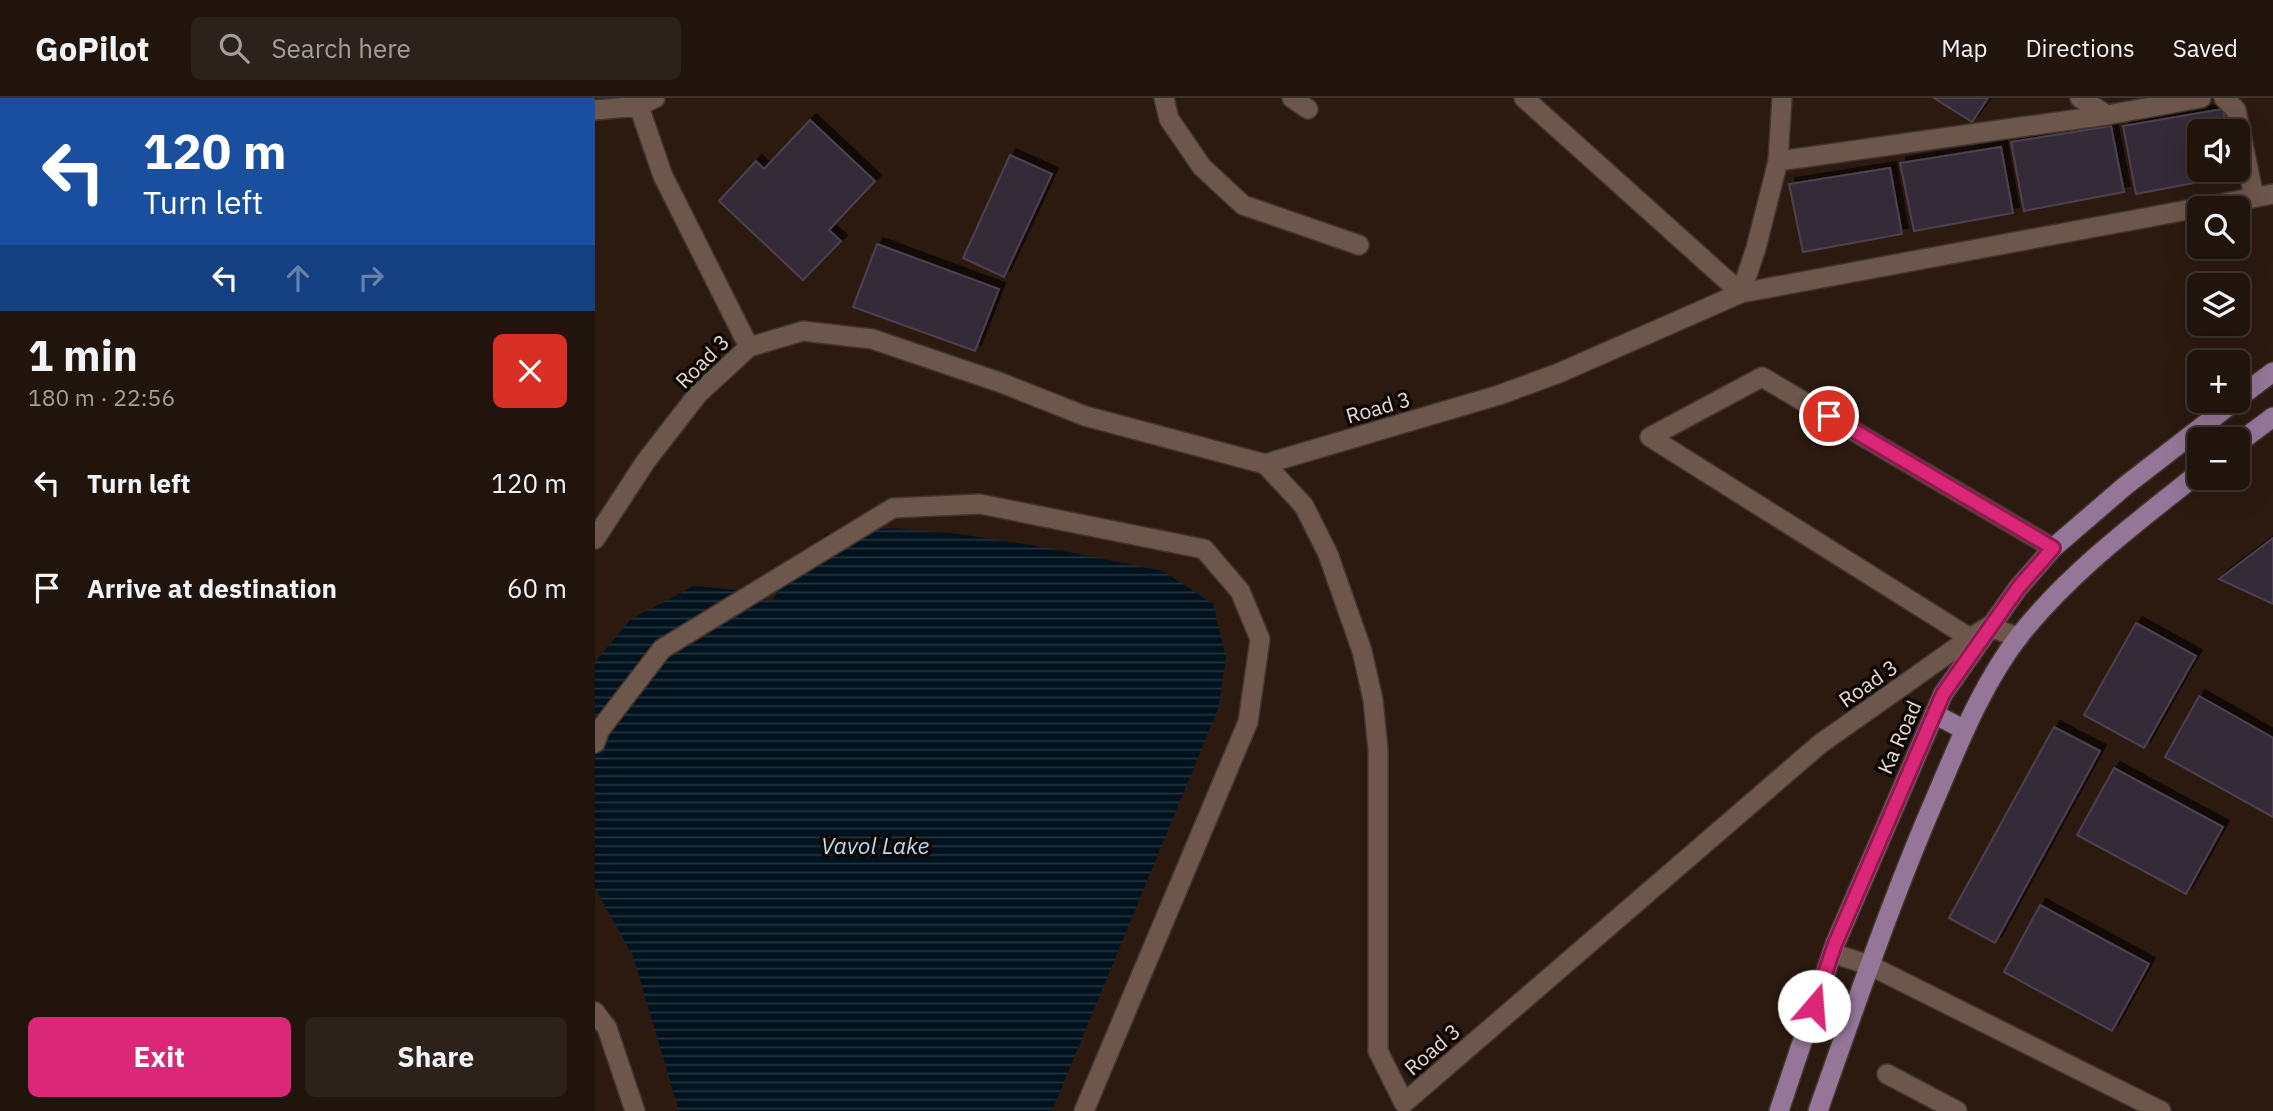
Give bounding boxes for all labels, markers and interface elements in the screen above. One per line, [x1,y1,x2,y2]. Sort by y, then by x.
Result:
search box [191,17,681,80]
text: GoPilot [35,27,149,70]
icon: search [215,29,253,67]
text: Search here [271,31,411,65]
text: Map [1941,32,1987,64]
text: Directions [2025,32,2135,64]
text: Saved [2173,32,2238,64]
text: 120 m [143,119,287,182]
map controls [2187,119,2250,490]
button: sound [2187,119,2250,182]
icon: left [28,126,119,217]
text: Turn left [143,181,263,223]
button: search [2187,196,2250,259]
icon: left [206,259,244,297]
icon: ahead [279,259,317,297]
icon: right [352,259,390,297]
button: layers [2187,273,2250,336]
text: 1 min [28,328,138,383]
street label: Road 3 [669,328,735,394]
button: close [493,334,567,408]
button: + [2187,350,2250,413]
text: 180 m · 22:56 [28,382,175,412]
street label: Road 3 [1342,384,1414,430]
pin [1799,386,1859,446]
icon: arrive [1810,397,1848,435]
button: − [2187,427,2250,490]
icon: left [28,464,66,502]
text: Turn left [87,466,190,500]
text: 120 m [491,466,567,500]
icon: arrive [28,569,66,607]
text: Arrive at destination [87,571,337,605]
text: 60 m [507,571,567,605]
street label: Road 3 [1833,653,1903,713]
street label: Ka Road [1870,696,1928,778]
water label: Vavol Lake [821,830,930,860]
position arrow [1777,969,1851,1043]
button: Exit [28,1017,291,1097]
button: Share [305,1017,567,1097]
street label: Road 3 [1398,1017,1466,1081]

